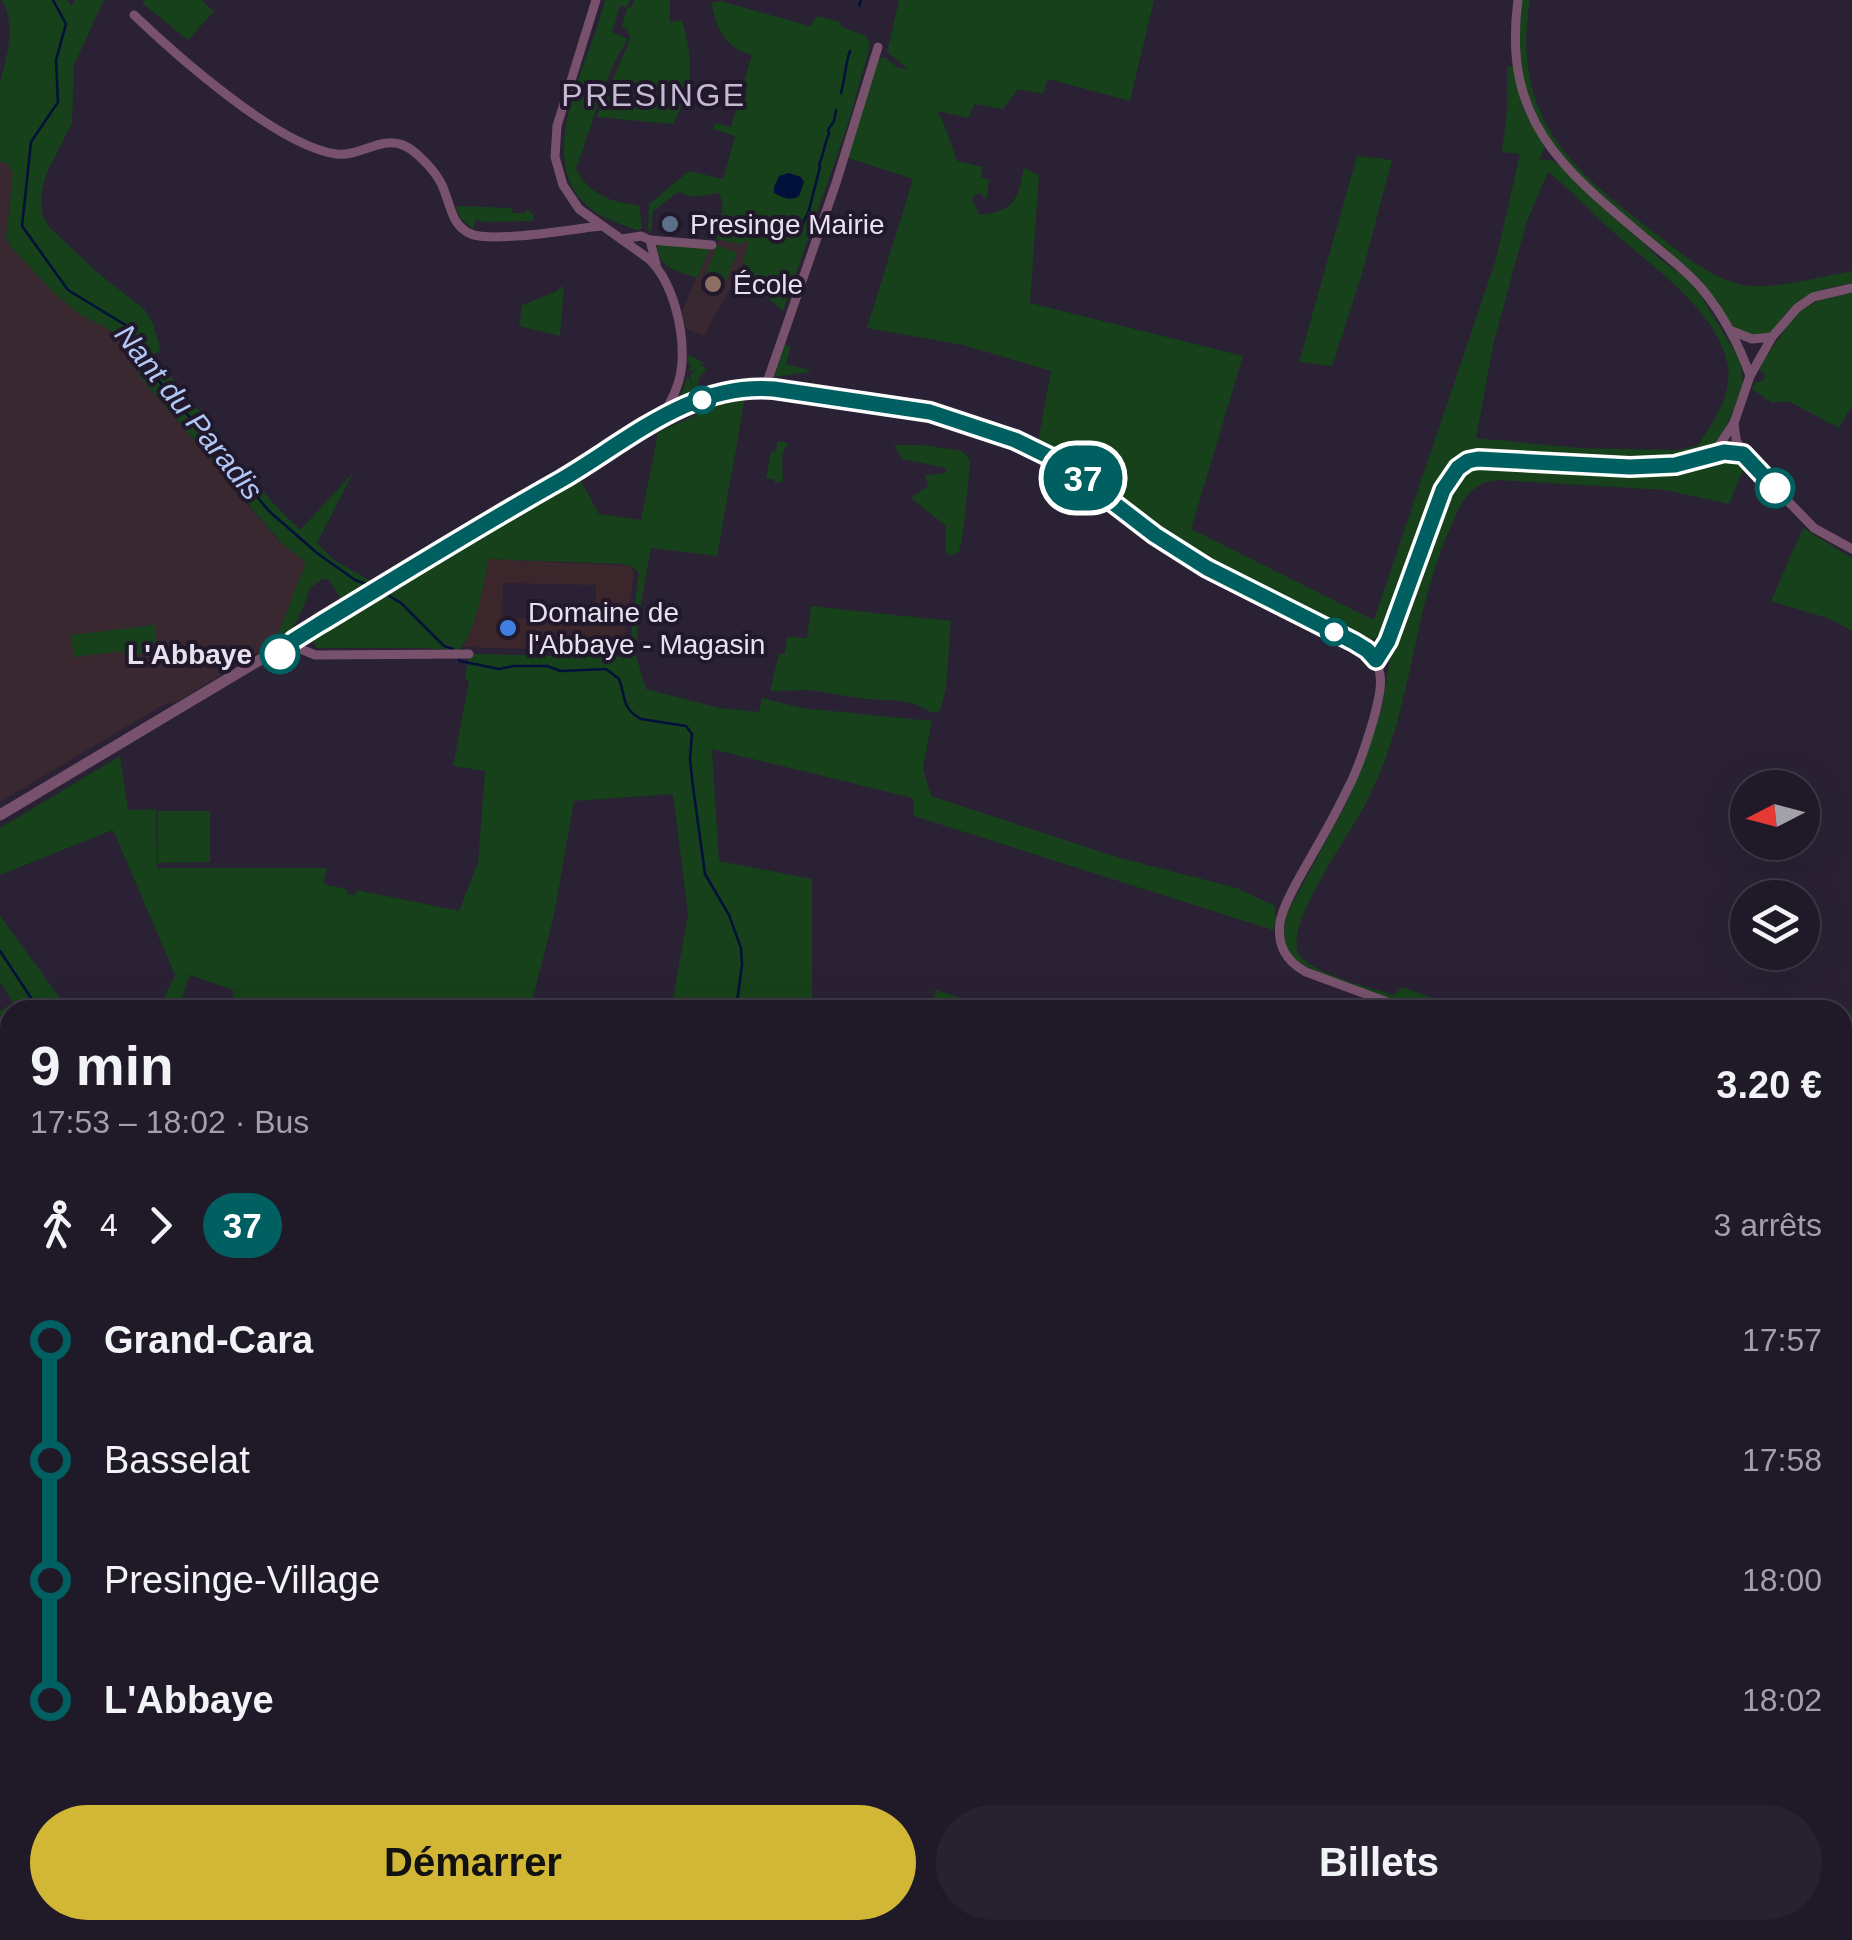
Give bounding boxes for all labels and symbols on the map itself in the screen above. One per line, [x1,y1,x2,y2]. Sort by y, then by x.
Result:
district label: PRESINGE [561,77,747,113]
place label: Presinge Mairie [690,209,885,240]
marker: Presinge Mairie [659,213,681,235]
place label: École [733,269,803,300]
marker: École [702,273,724,295]
water label: Nant du Paradis [108,318,270,506]
unlabelled marker [689,387,715,413]
line badge: 37 [1038,446,1128,510]
unlabelled marker [1756,469,1794,507]
place label: Domaine de l'Abbaye - Magasin [528,597,765,660]
marker: Domaine de l'Abbaye - Magasin [497,617,519,639]
unlabelled marker [1321,619,1347,645]
marker: L'Abbaye [261,635,299,673]
place label: L'Abbaye [127,639,252,670]
north arrow [1730,770,1820,860]

